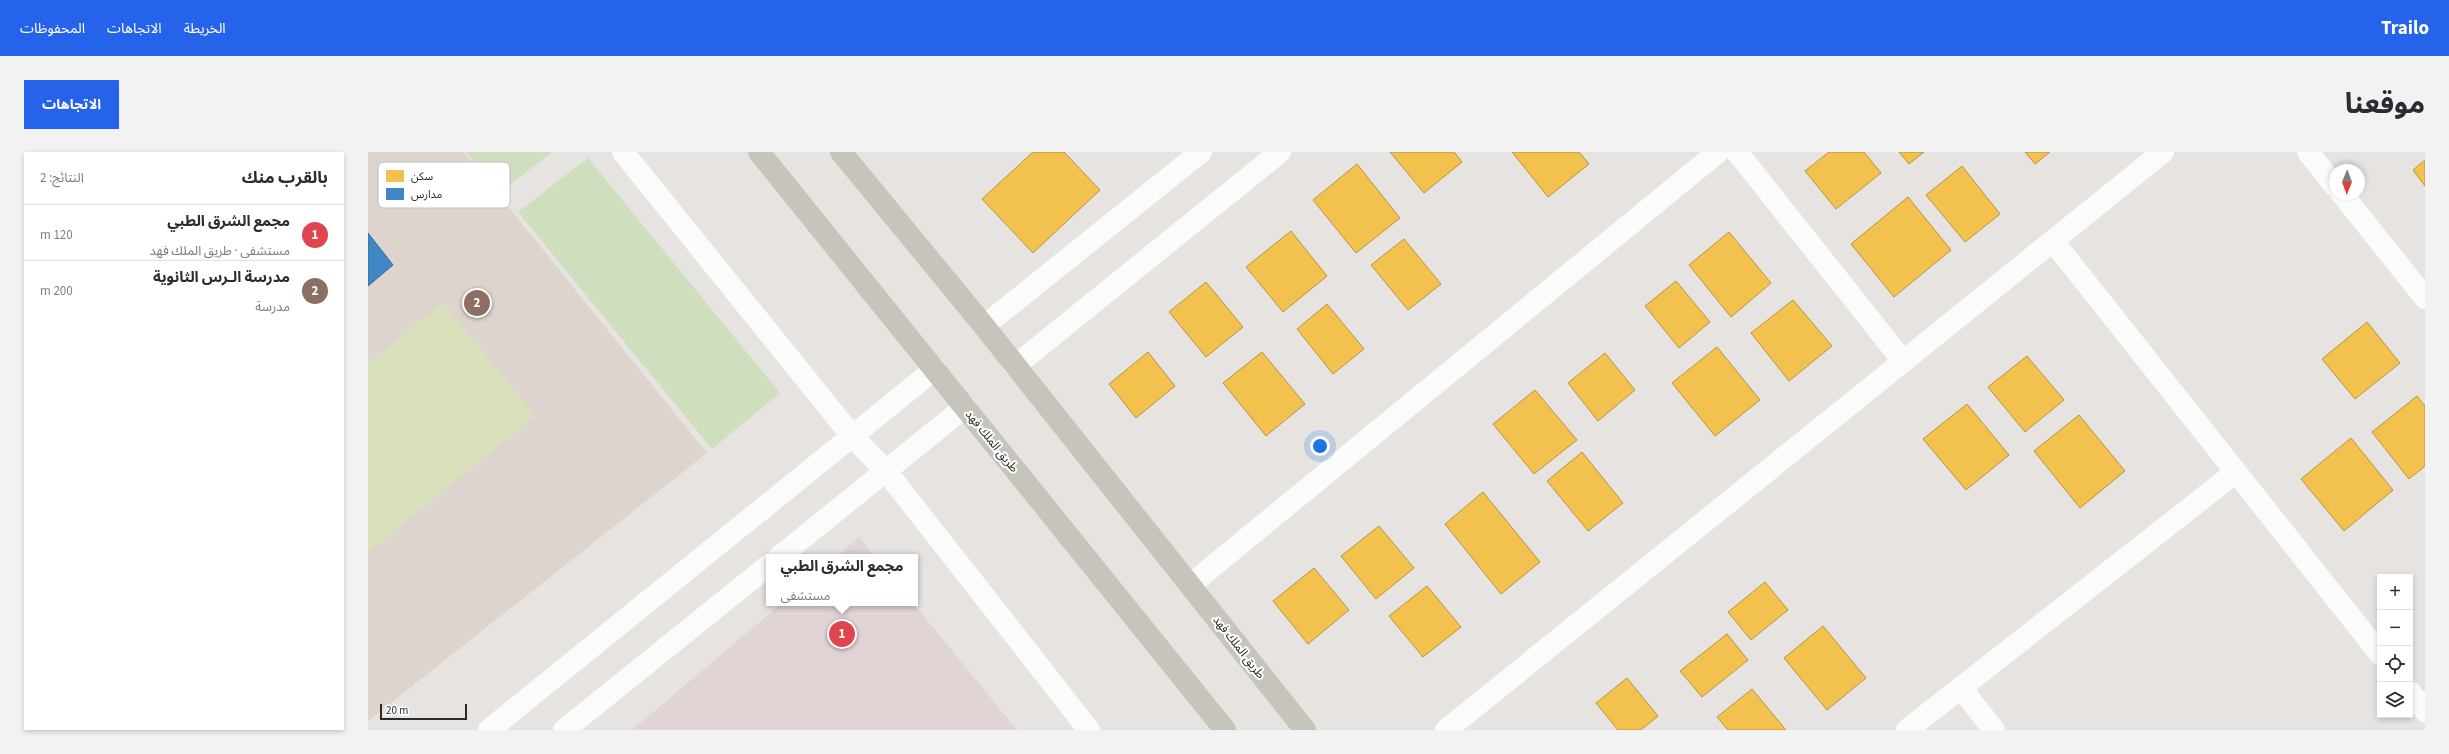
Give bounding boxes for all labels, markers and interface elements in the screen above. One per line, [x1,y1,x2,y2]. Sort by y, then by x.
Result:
text: Trailo [2381,15,2429,42]
text: المحفوظات [20,19,85,39]
text: الاتجاهات [107,19,162,39]
text: الخريطة [184,19,226,39]
button: الاتجاهات [24,80,119,129]
text: موقعنا [2345,84,2425,124]
legend [378,162,510,208]
north arrow [2329,164,2365,200]
text: بالقرب منك [242,166,328,190]
text: النتائج: 2 [40,169,84,187]
text: سكن [411,169,434,184]
text: مدارس [411,187,442,202]
text: مجمع الشرق الطبي [167,211,290,232]
text: 120 m [40,226,73,244]
text: 1 [312,226,318,244]
text: مستشفى · طريق الملك فهد [149,242,290,260]
text: مدرسة الـرس الثانوية [153,267,290,288]
text: 200 m [40,282,73,300]
text: 2 [312,282,318,300]
pin: 2 [464,288,490,318]
text: مدرسة [255,298,290,316]
street label: طريق الملك فهد [961,406,1022,476]
your location [1310,436,1330,456]
popup [766,554,918,606]
text: مجمع الشرق الطبي [781,556,903,577]
map controls [2377,574,2413,718]
button: + [2377,574,2413,610]
text: مستشفى [781,587,830,605]
button: − [2377,610,2413,646]
street label: طريق الملك فهد [1209,612,1269,682]
pin: 1 [829,619,855,649]
button: locate [2377,646,2413,682]
button: layers [2377,682,2413,718]
scale bar [380,702,467,721]
text: 20 m [386,703,408,718]

